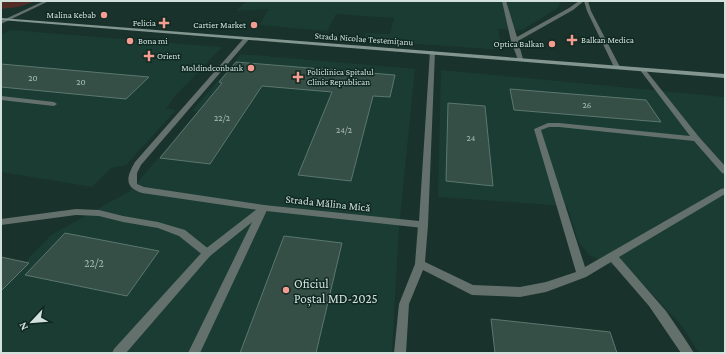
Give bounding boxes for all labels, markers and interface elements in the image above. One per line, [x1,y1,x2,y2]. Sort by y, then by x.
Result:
place label: Malina Kebab [47,10,96,20]
marker: Malina Kebab [99,10,109,20]
place label: Felicia [133,18,156,28]
marker: Felicia [159,18,169,28]
place label: Cartier Market [193,20,247,30]
marker: Cartier Market [249,20,259,30]
street label: Strada Nicolae Testemițanu [314,31,414,48]
marker: Balkan Medica [566,34,578,46]
place label: Balkan Medica [581,35,634,45]
marker: Bona mi [125,36,135,46]
place label: Bona mi [138,36,168,46]
place label: Optica Balkan [494,39,544,49]
marker: Optica Balkan [547,39,557,49]
marker: Orient [144,51,154,61]
place label: Orient [157,51,181,61]
place label: Moldindconbank [181,63,244,73]
marker: Moldindconbank [246,63,256,73]
place label: Policlinica Spitalul Clinic Republican [307,67,374,87]
marker: Policlinica Spitalul Clinic Republican [292,71,304,83]
house number: 20 [28,73,38,83]
house number: 20 [76,77,86,87]
house number: 26 [583,100,592,110]
house number: 22/2 [214,113,230,123]
house number: 24/2 [336,125,352,135]
house number: 24 [467,133,476,143]
street label: Strada Mălina Mică [285,193,371,213]
house number: 22/2 [84,257,104,269]
place label: Oficiul Poștal MD-2025 [294,276,378,307]
marker: Oficiul Poștal MD-2025 [281,285,291,295]
north arrow [12,302,52,342]
text: N [16,320,30,332]

